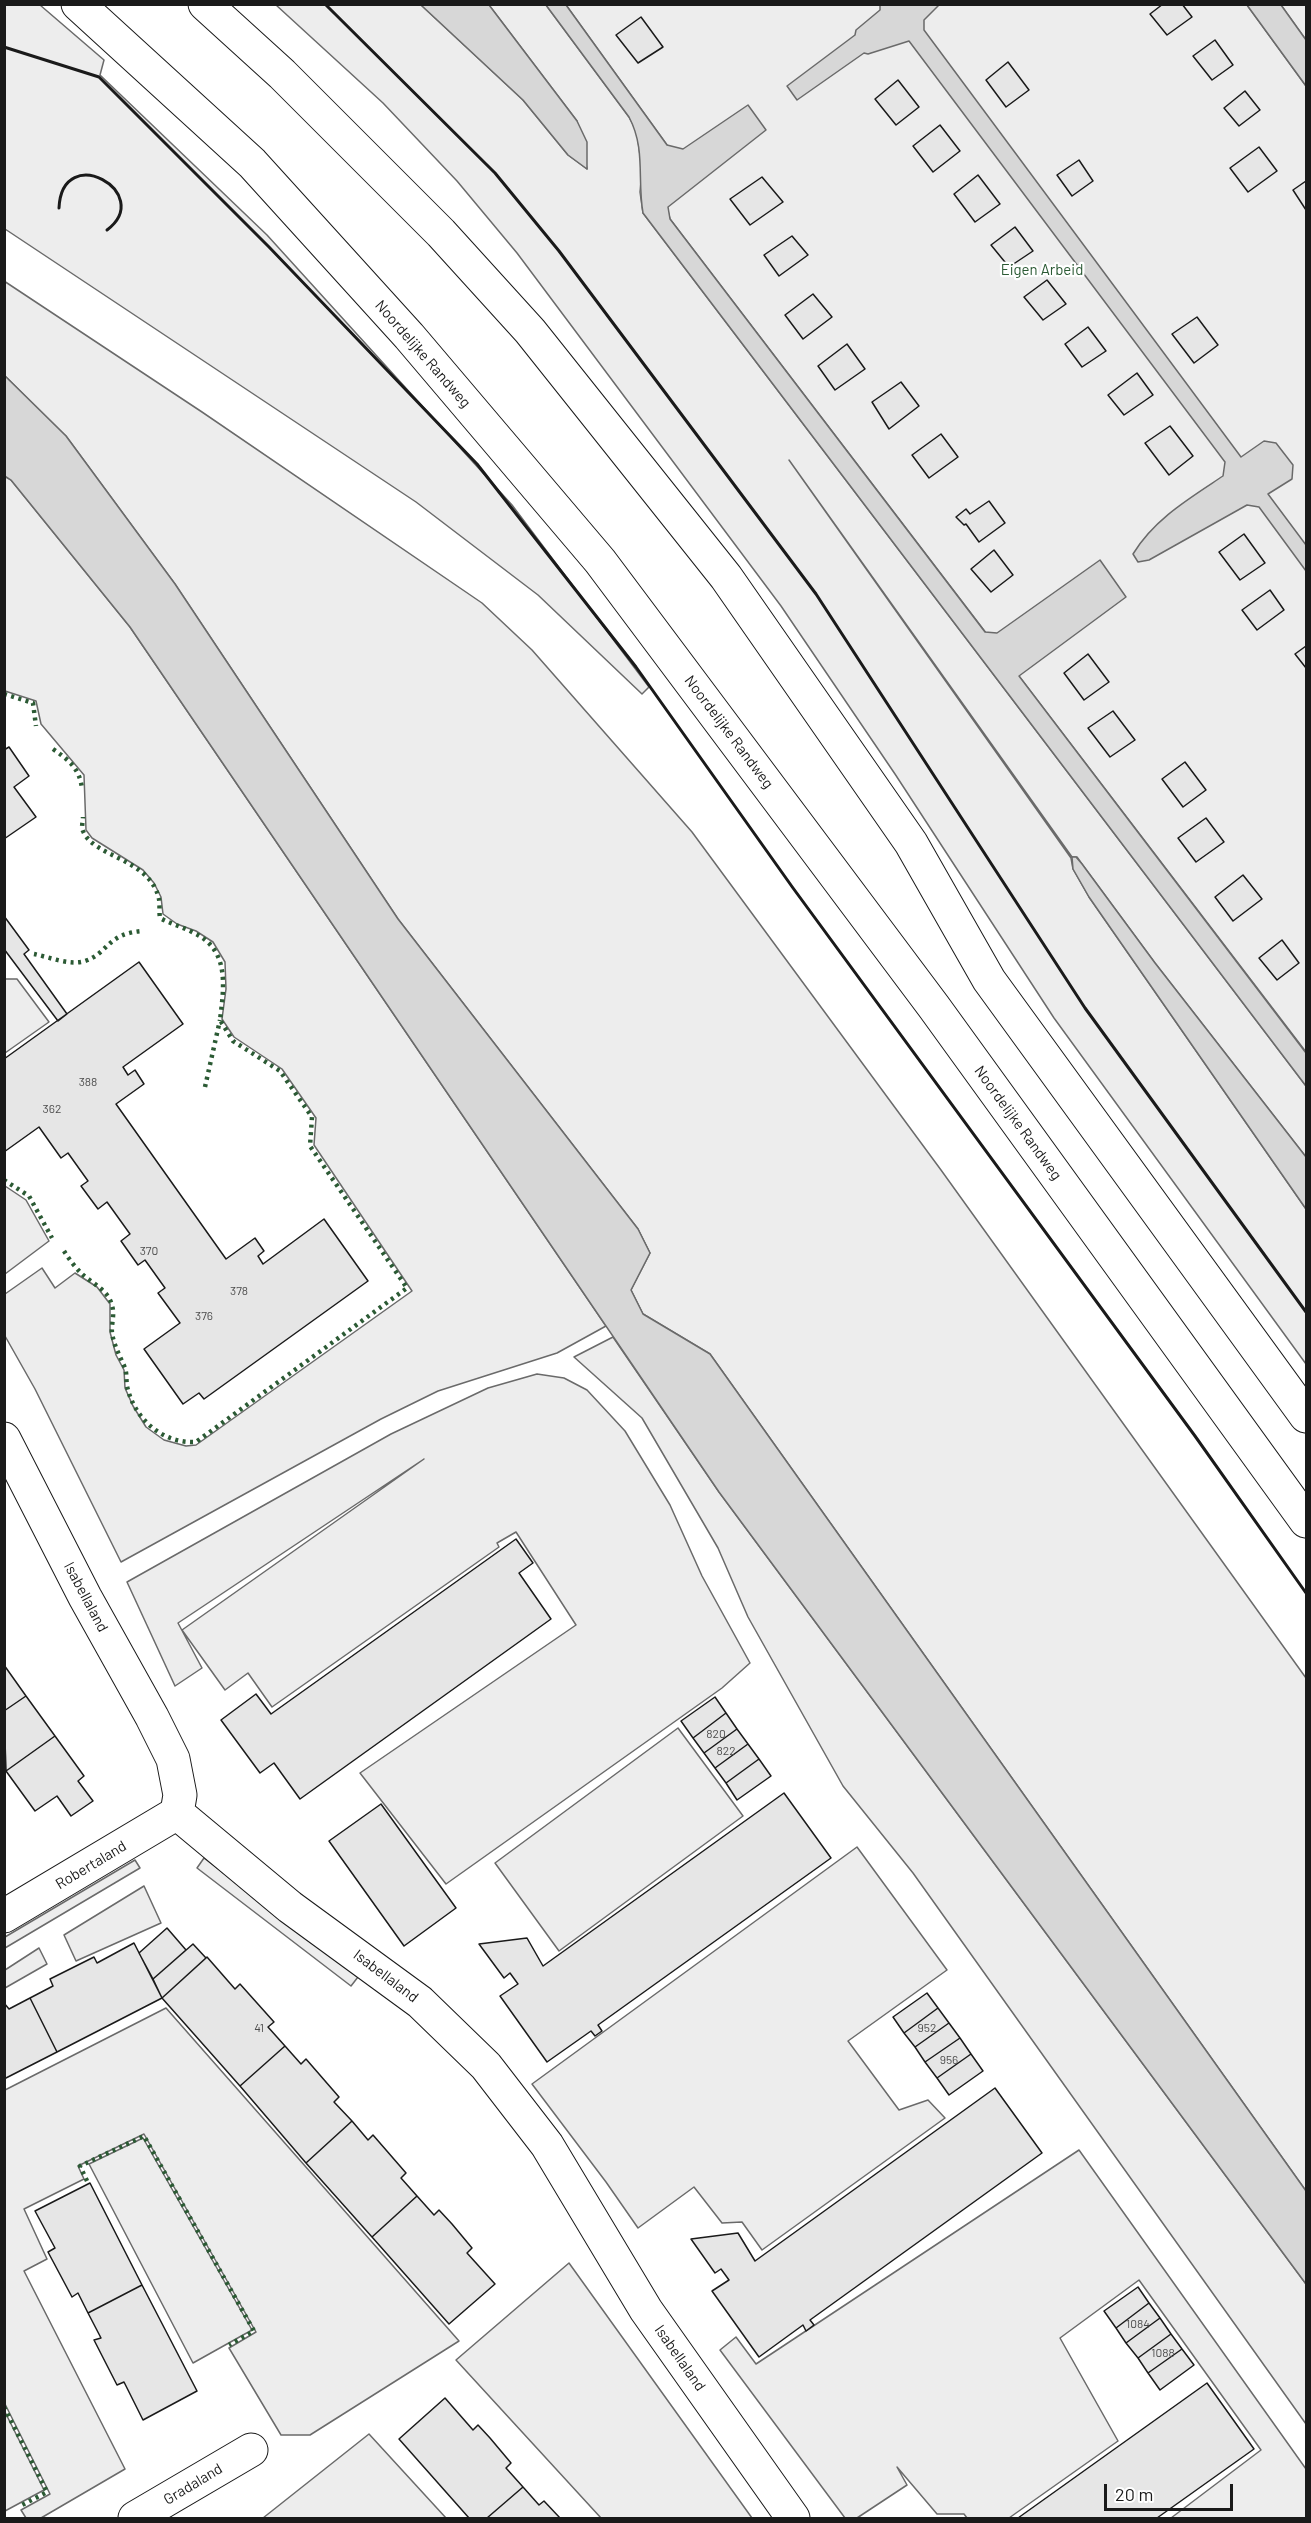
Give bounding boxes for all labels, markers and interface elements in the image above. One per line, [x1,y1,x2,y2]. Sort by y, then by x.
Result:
park label: Eigen Arbeid [1001,261,1083,279]
street label: Noordelijke Randweg [371,296,475,412]
street label: Noordelijke Randweg [681,672,777,792]
street label: Noordelijke Randweg [971,1062,1065,1184]
house number: 388 [79,1075,97,1089]
house number: 362 [43,1102,61,1116]
house number: 370 [140,1244,158,1258]
house number: 378 [230,1284,248,1298]
house number: 376 [195,1309,213,1323]
street label: Isabellaland [60,1559,112,1635]
house number: 820 [706,1727,726,1741]
house number: 822 [716,1744,736,1758]
street label: Robertaland [52,1837,130,1893]
street label: Isabellaland [350,1946,422,2006]
house number: 41 [254,2021,264,2035]
house number: 952 [918,2021,936,2035]
house number: 956 [940,2053,958,2067]
house number: 1084 [1126,2317,1150,2331]
street label: Isabellaland [651,2321,709,2395]
house number: 1088 [1151,2346,1175,2360]
street label: Gradaland [160,2459,226,2509]
scale bar [1107,2472,1236,2510]
text: 20 m [1115,2483,1153,2505]

